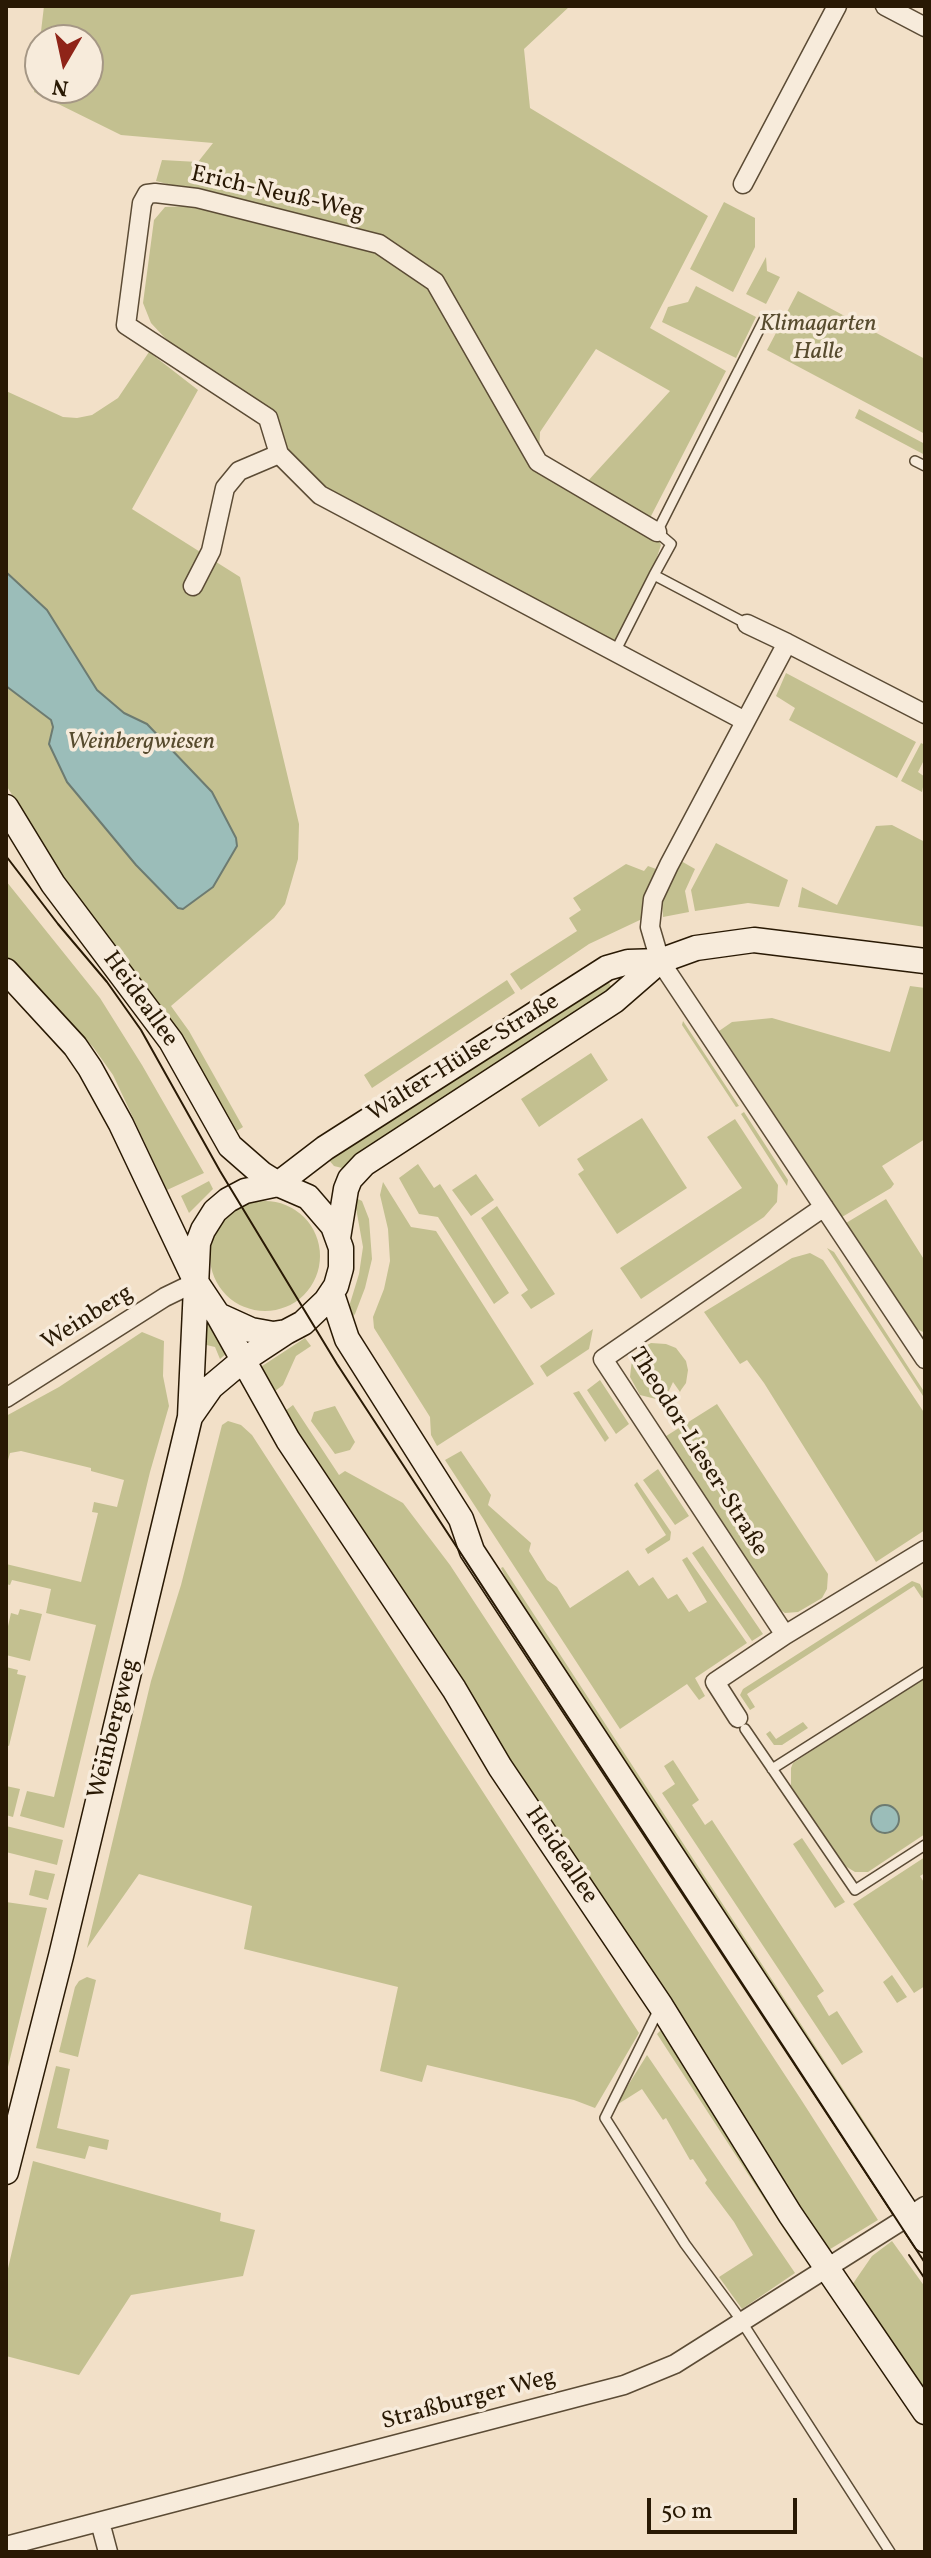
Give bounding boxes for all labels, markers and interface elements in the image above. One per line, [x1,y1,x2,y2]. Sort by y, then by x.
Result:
north arrow [24,24,104,104]
text: N [50,70,71,103]
street label: Erich-Neuß-Weg [188,161,366,229]
park label: Klimagarten Halle [759,312,877,368]
park label: Weinbergwiesen [67,730,215,758]
street label: Heideallee [95,947,183,1053]
street label: Walter-Hülse-Straße [363,988,565,1130]
street label: Weinberg [37,1280,139,1358]
street label: Theodor-Lieser-Straße [621,1343,773,1563]
street label: Weinbergweg [84,1656,146,1802]
street label: Heideallee [517,1802,603,1910]
street label: Straßburger Weg [379,2364,559,2438]
scale bar [651,2482,801,2532]
text: 50 m [661,2495,713,2529]

